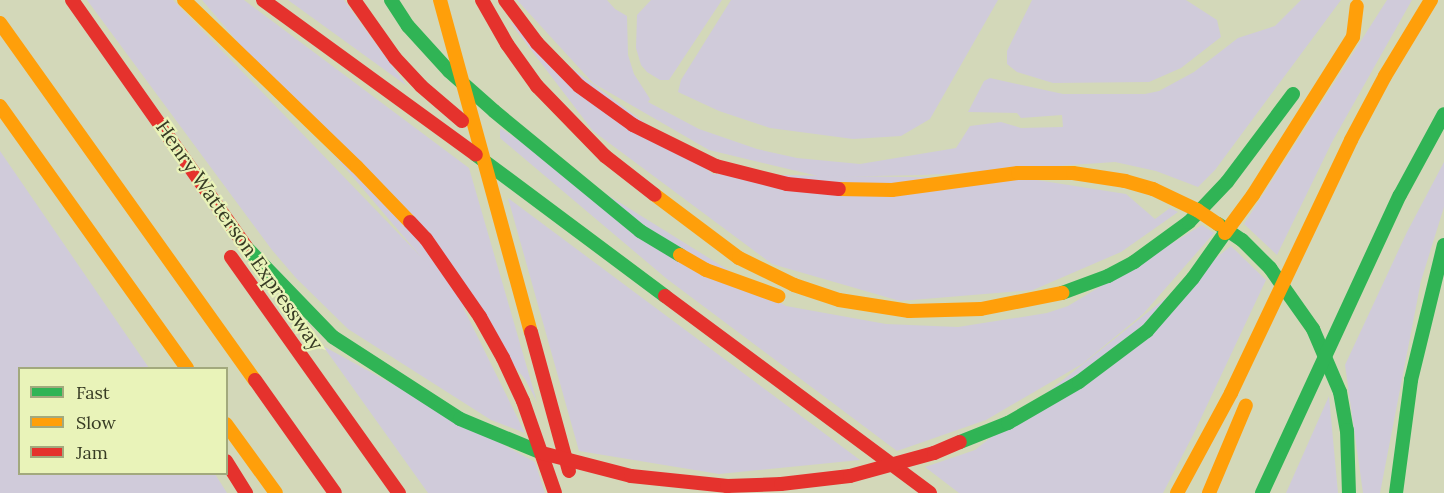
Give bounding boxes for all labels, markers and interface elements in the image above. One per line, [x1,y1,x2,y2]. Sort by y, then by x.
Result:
street label: Henry Watterson Expressway [151,115,329,355]
legend [18,367,228,475]
text: Fast [76,381,110,404]
text: Slow [76,411,116,434]
text: Jam [76,441,108,464]

